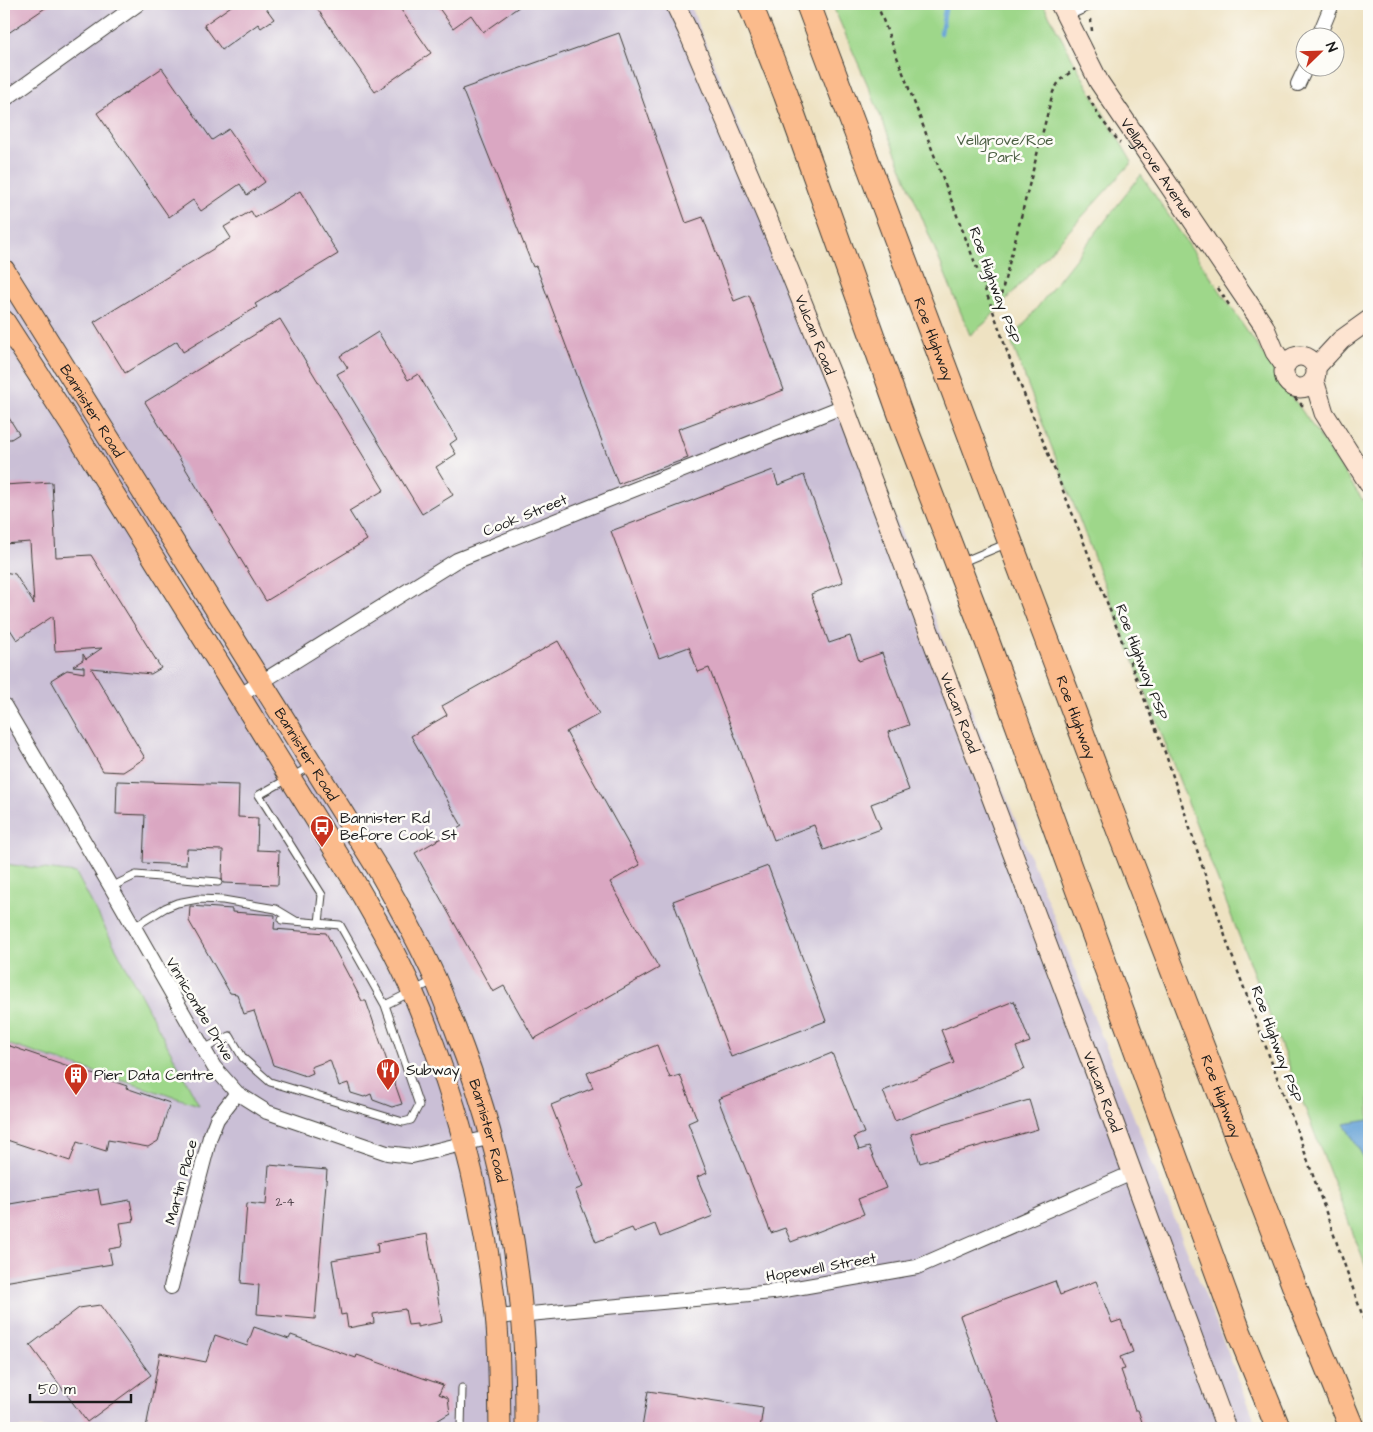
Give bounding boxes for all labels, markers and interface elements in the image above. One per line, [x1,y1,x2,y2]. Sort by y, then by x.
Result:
north arrow [1296,28,1346,78]
text: N [1320,39,1342,55]
street label: Vellgrove Avenue [1115,114,1198,223]
park label: Vellgrove/Roe Park [957,130,1053,168]
street label: Roe Highway PSP [963,224,1025,347]
street label: Vulcan Road [789,292,840,378]
street label: Roe Highway [908,294,959,384]
street label: Bannister Road [54,361,129,462]
street label: Cook Street [480,489,570,542]
street label: Roe Highway PSP [1109,601,1173,724]
street label: Vulcan Road [934,670,984,756]
street label: Roe Highway [1050,673,1101,763]
street label: Bannister Road [269,704,343,806]
place label: Bannister Rd Before Cook St [340,808,457,846]
bus stop icon: Bannister Rd Before Cook St [309,814,335,848]
street label: Vinnicombe Drive [160,954,239,1065]
street label: Roe Highway PSP [1245,983,1307,1106]
street label: Vulcan Road [1077,1049,1127,1136]
street label: Roe Highway [1195,1052,1246,1142]
restaurant icon: Subway [375,1057,401,1091]
place label: Subway [406,1060,460,1082]
building icon: Pier Data Centre [63,1062,89,1096]
place label: Pier Data Centre [94,1065,214,1086]
street label: Bannister Road [463,1076,512,1185]
street label: Martin Place [160,1137,203,1227]
house number: 2-4 [276,1194,294,1211]
street label: Hopewell Street [764,1247,878,1287]
scale bar [30,1372,131,1404]
text: 50 m [38,1379,76,1400]

